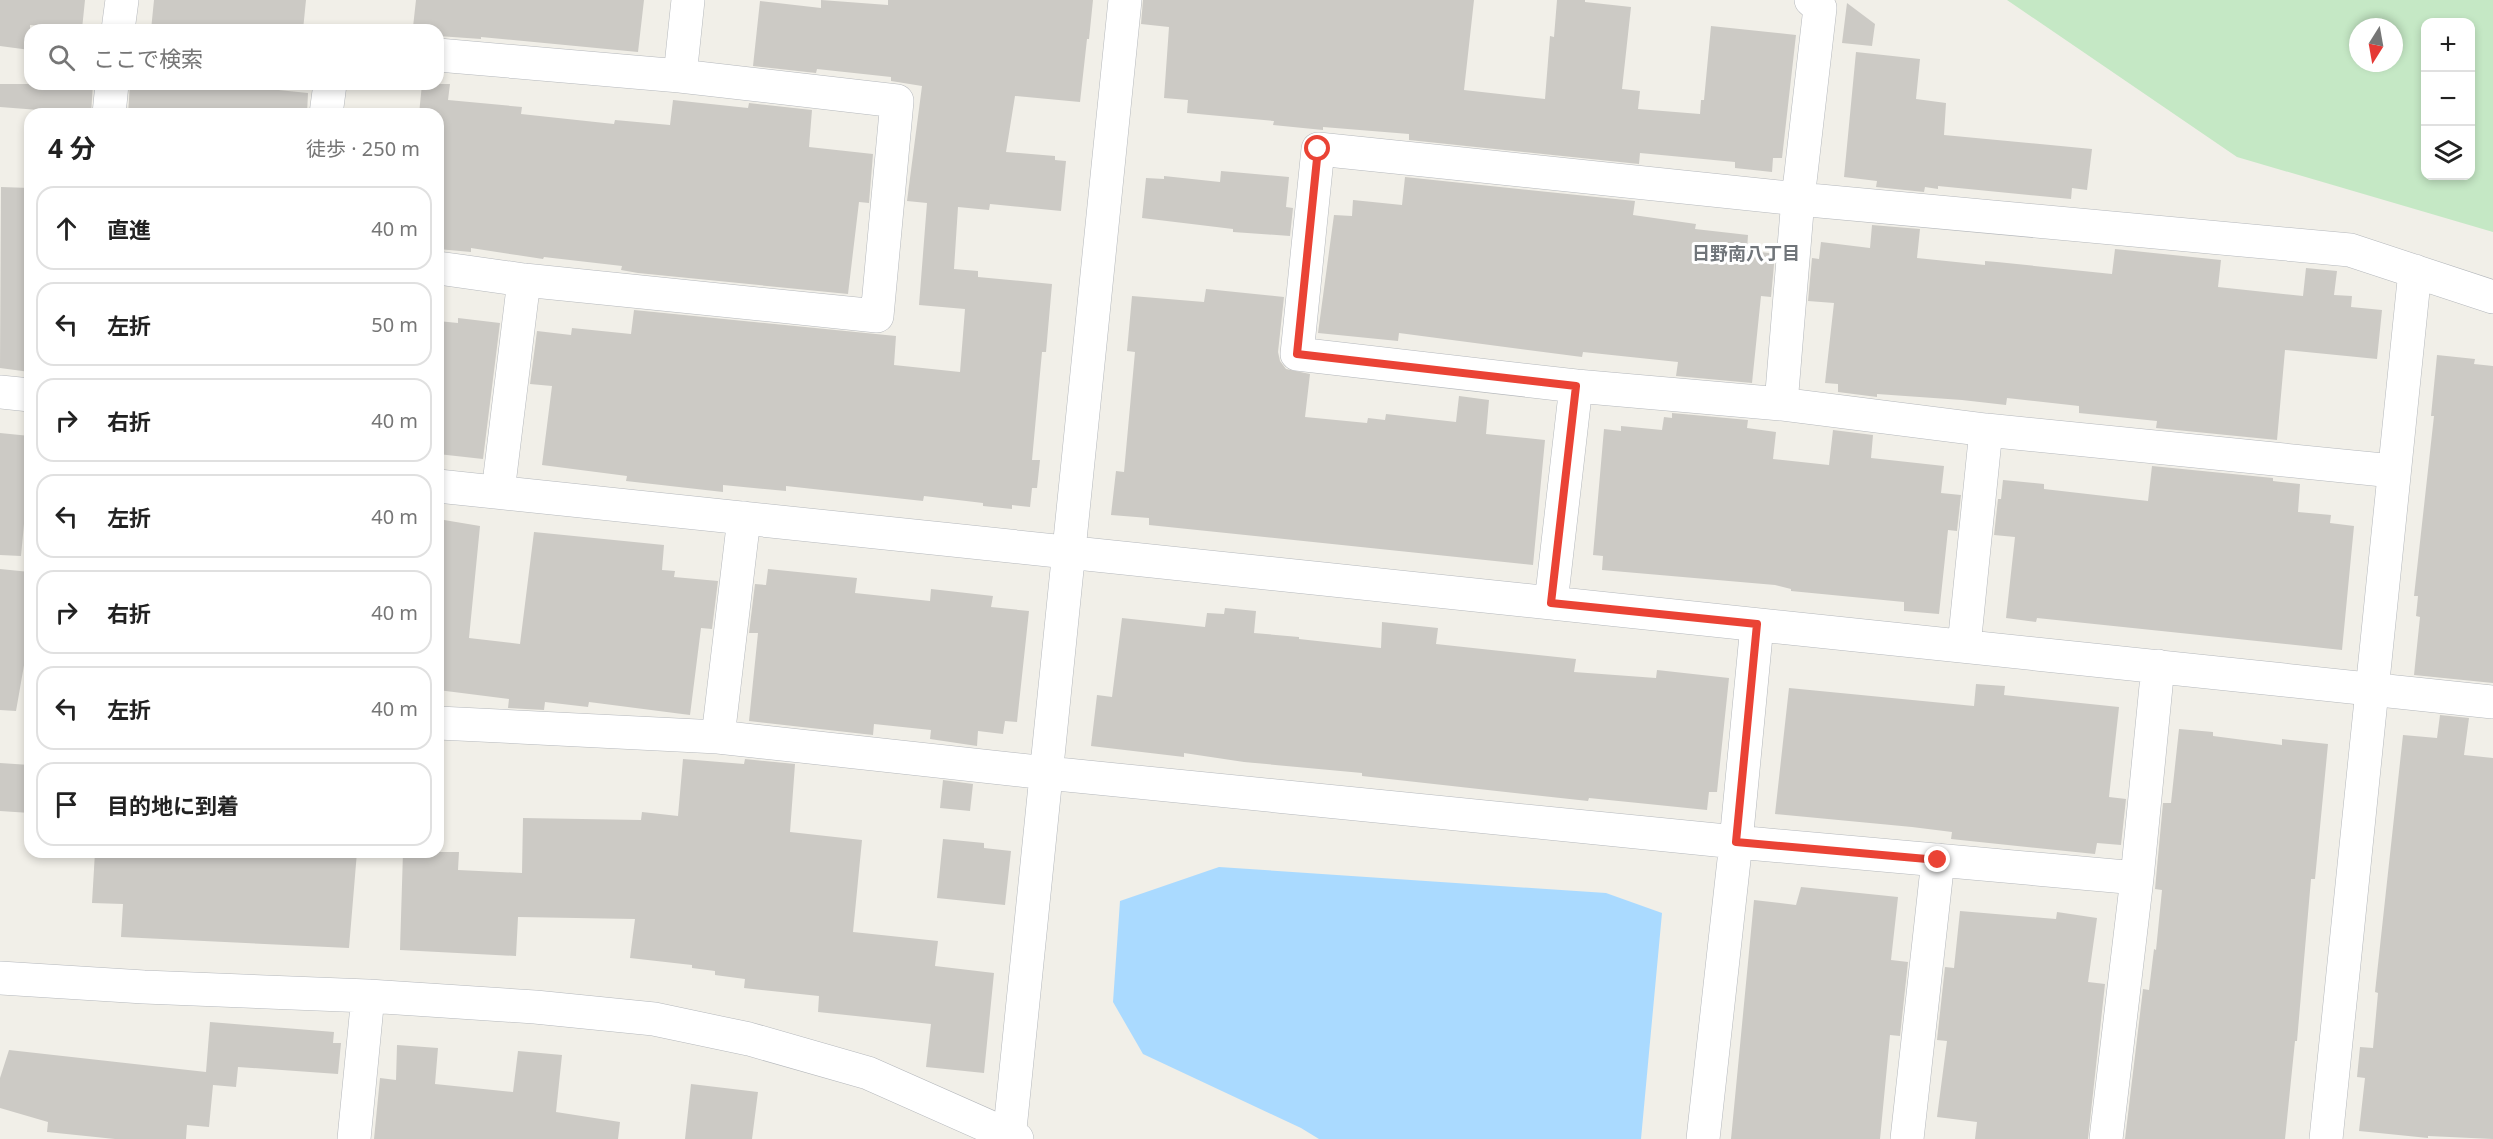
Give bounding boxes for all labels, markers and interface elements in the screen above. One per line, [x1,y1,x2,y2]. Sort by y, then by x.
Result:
north arrow [2349,18,2403,72]
map controls [2421,18,2475,180]
button: + [2421,18,2475,72]
search box [24,24,444,90]
icon: search [45,41,78,74]
text: ここで検索 [93,43,203,73]
button: − [2421,72,2475,126]
button: layers [2421,126,2475,180]
text: 4 分 [48,130,96,166]
text: 徒歩 · 250 m [306,135,420,162]
route start [1304,135,1330,161]
icon: ahead [50,212,83,245]
text: 直進 [107,214,151,244]
text: 40 m [371,215,418,242]
district label: 日野南八丁目 [1692,241,1800,265]
icon: left [50,308,83,341]
text: 左折 [107,310,151,340]
text: 50 m [371,311,418,338]
icon: right [50,404,83,437]
text: 右折 [107,406,151,436]
text: 40 m [371,407,418,434]
icon: left [50,500,83,533]
text: 左折 [107,502,151,532]
text: 40 m [371,503,418,530]
icon: right [50,596,83,629]
text: 右折 [107,598,151,628]
text: 40 m [371,599,418,626]
icon: left [50,692,83,725]
text: 左折 [107,694,151,724]
text: 40 m [371,695,418,722]
icon: arrive [50,788,83,821]
text: 目的地に到着 [107,790,239,820]
route end [1924,846,1950,872]

